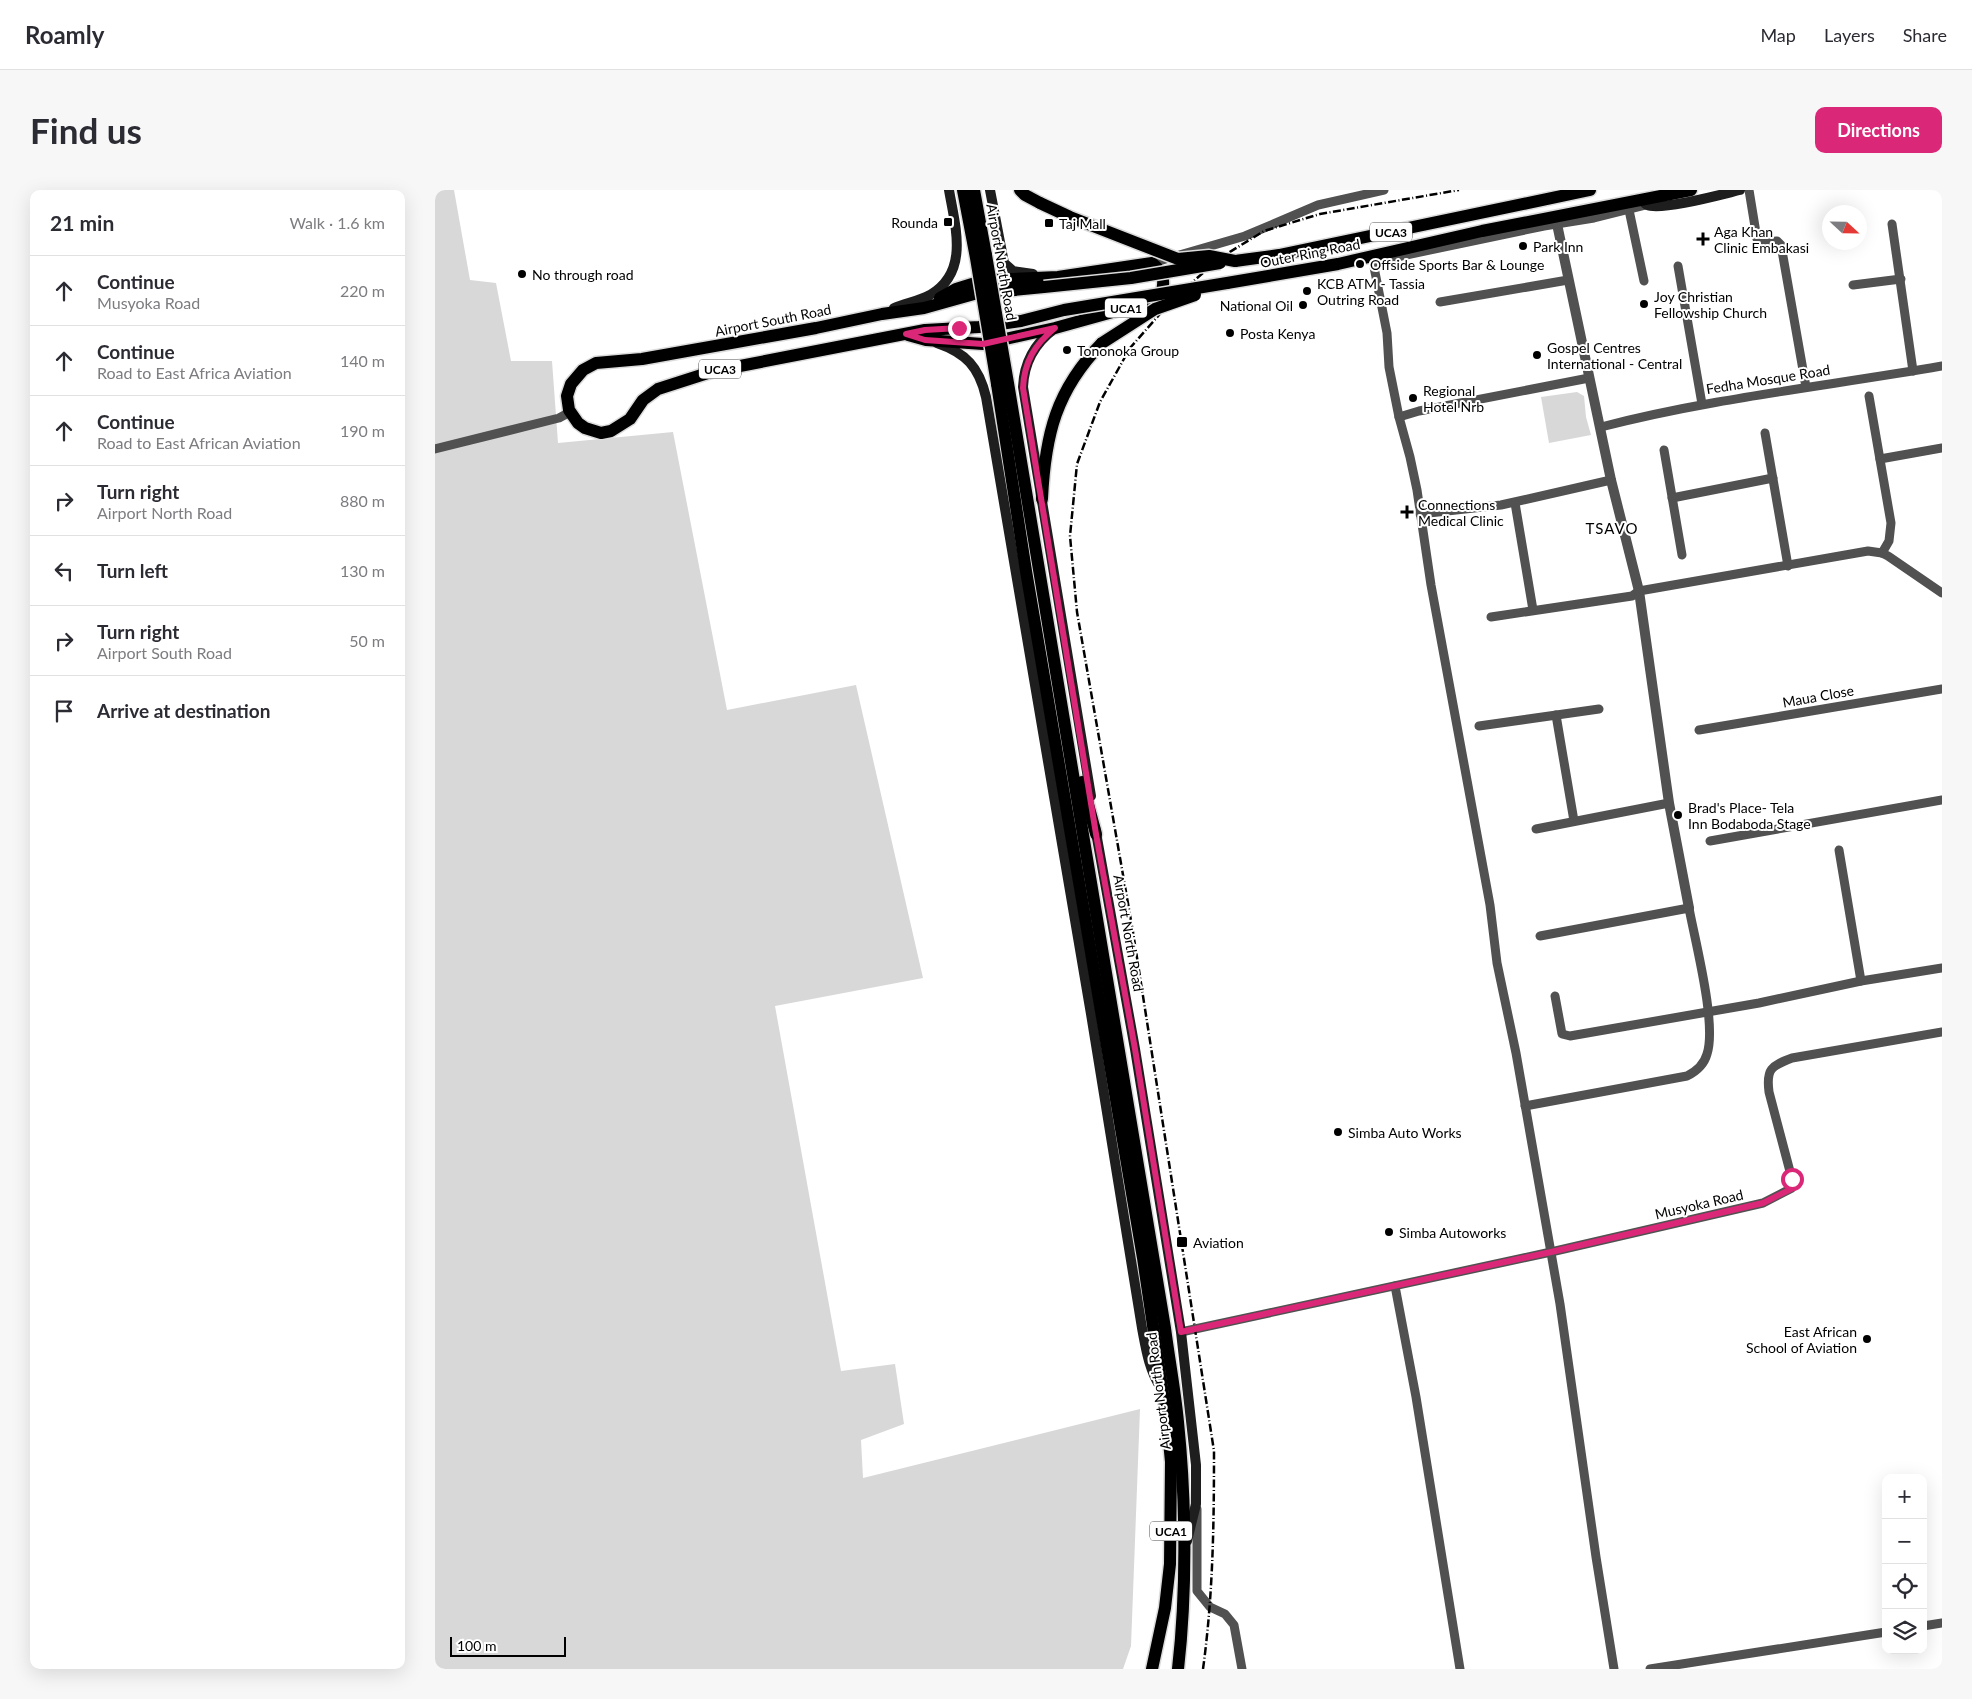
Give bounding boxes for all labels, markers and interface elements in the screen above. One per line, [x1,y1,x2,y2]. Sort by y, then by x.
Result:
text: Roamly [25,20,104,49]
text: Map [1760,24,1796,46]
text: Layers [1824,24,1875,46]
text: Share [1903,24,1947,46]
button: Directions [1815,107,1942,153]
text: Find us [30,109,142,151]
street label: Airport North Road [983,202,1021,322]
north arrow [1822,205,1867,250]
text: 21 min [50,210,114,235]
text: Walk · 1.6 km [289,213,385,232]
place label: Rounda [891,214,938,231]
place label: Taj Mall [1059,215,1106,232]
marker: Rounda [942,216,954,228]
marker: Taj Mall [1043,217,1055,229]
road number: UCA3 [1370,222,1412,242]
place label: Aga Khan Clinic Embakasi [1714,223,1809,256]
marker: Aga Khan Clinic Embakasi [1696,232,1710,246]
street label: Outer Ring Road [1259,235,1361,271]
place label: Park Inn [1533,238,1583,255]
marker: Park Inn [1517,240,1529,252]
place label: Offside Sports Bar & Lounge [1370,256,1544,273]
marker: Offside Sports Bar & Lounge [1354,258,1366,270]
place label: No through road [532,266,634,283]
marker: No through road [516,268,528,280]
text: Continue [97,270,175,293]
place label: KCB ATM - Tassia Outring Road [1317,275,1425,308]
icon: ahead [50,277,78,305]
text: 220 m [340,281,385,300]
marker: KCB ATM - Tassia Outring Road [1301,285,1313,297]
place label: Joy Christian Fellowship Church [1654,288,1767,321]
text: Musyoka Road [97,293,200,312]
place label: National Oil [1220,297,1293,314]
marker: Joy Christian Fellowship Church [1638,298,1650,310]
road number: UCA1 [1105,299,1147,318]
marker: National Oil [1297,299,1309,311]
street label: Airport South Road [713,300,833,340]
route end [948,317,971,340]
place label: Posta Kenya [1240,325,1315,342]
marker: Posta Kenya [1224,327,1236,339]
place label: Gospel Centres International - Central [1547,339,1682,372]
text: Continue [97,340,175,363]
place label: Tononoka Group [1077,342,1179,359]
marker: Tononoka Group [1061,344,1073,356]
icon: ahead [50,347,78,375]
marker: Gospel Centres International - Central [1531,349,1543,361]
text: 140 m [340,351,385,370]
road number: UCA3 [699,360,741,378]
street label: Fedha Mosque Road [1705,361,1831,397]
text: Road to East Africa Aviation [97,363,292,382]
place label: Regional Hotel Nrb [1423,382,1484,415]
marker: Regional Hotel Nrb [1407,392,1419,404]
text: Continue [97,410,175,433]
icon: ahead [50,417,78,445]
text: 190 m [340,421,385,440]
text: Road to East African Aviation [97,433,301,452]
text: Turn right [97,480,179,503]
icon: right [50,487,78,515]
text: 880 m [340,491,385,510]
place label: Connections Medical Clinic [1418,496,1504,529]
text: Airport North Road [97,503,232,522]
marker: Connections Medical Clinic [1400,505,1414,519]
district label: TSAVO [1586,519,1638,537]
icon: left [50,557,78,585]
text: Turn left [97,559,168,582]
text: 130 m [340,561,385,580]
text: Turn right [97,620,179,643]
icon: right [50,627,78,655]
text: 50 m [349,631,385,650]
text: Airport South Road [97,643,232,662]
street label: Maua Close [1781,681,1855,711]
icon: arrive [50,697,78,725]
text: Arrive at destination [97,699,270,722]
place label: Brad's Place- Tela Inn Bodaboda Stage [1688,799,1811,832]
marker: Brad's Place- Tela Inn Bodaboda Stage [1672,809,1684,821]
street label: Airport North Road [1110,873,1148,993]
place label: Simba Auto Works [1348,1124,1462,1141]
marker: Simba Auto Works [1332,1126,1344,1138]
route start [1781,1168,1804,1191]
street label: Musyoka Road [1653,1186,1745,1222]
place label: Simba Autoworks [1399,1224,1506,1241]
marker: Simba Autoworks [1383,1226,1395,1238]
place label: Aviation [1193,1234,1244,1251]
marker: Aviation [1175,1235,1189,1249]
place label: East African School of Aviation [1746,1323,1857,1356]
street label: Airport North Road [1142,1331,1174,1451]
marker: East African School of Aviation [1861,1333,1873,1345]
map controls [1882,1474,1927,1654]
button: + [1882,1474,1927,1519]
button: − [1882,1519,1927,1564]
road number: UCA1 [1150,1522,1192,1540]
button: locate [1882,1564,1927,1609]
button: layers [1882,1609,1927,1654]
scale bar [450,1634,566,1657]
text: 100 m [457,1637,496,1654]

